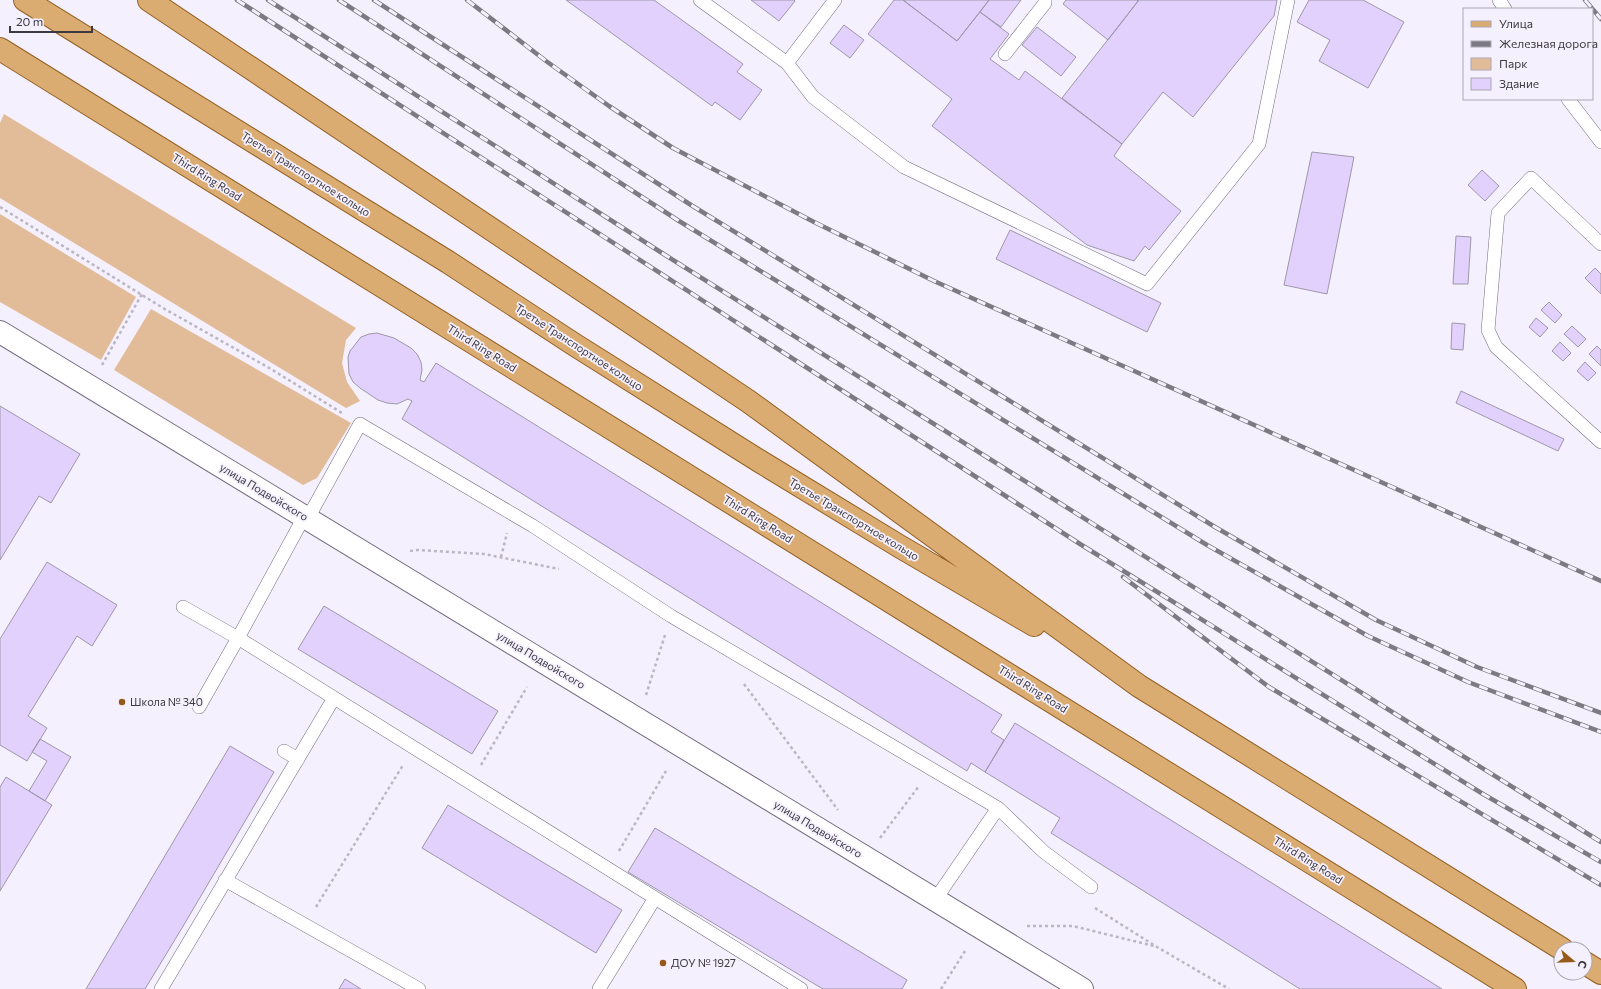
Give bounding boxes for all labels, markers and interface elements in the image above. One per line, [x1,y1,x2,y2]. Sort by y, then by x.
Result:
scale bar [10,8,92,34]
legend [1463,8,1593,100]
text: 20 m [16,14,43,28]
text: Улица [1499,16,1533,30]
text: Железная дорога [1499,36,1598,50]
text: Парк [1499,56,1528,70]
text: Здание [1499,76,1539,90]
street label: Третье Транспортное кольцо [240,129,373,219]
street label: Third Ring Road [170,150,244,203]
street label: Третье Транспортное кольцо [513,300,646,393]
street label: Third Ring Road [445,321,519,374]
street label: улица Подвойского [218,460,311,523]
street label: Третье Транспортное кольцо [787,475,922,563]
street label: Third Ring Road [721,492,795,545]
street label: улица Подвойского [495,628,588,691]
street label: Third Ring Road [996,662,1070,715]
place label: Школа № 340 [130,695,203,708]
marker: Школа № 340 [117,697,127,707]
street label: улица Подвойского [772,797,865,860]
street label: Third Ring Road [1271,833,1345,886]
north arrow [1553,941,1593,981]
place label: ДОУ № 1927 [671,956,736,969]
marker: ДОУ № 1927 [658,958,668,968]
text: С [1575,959,1590,971]

